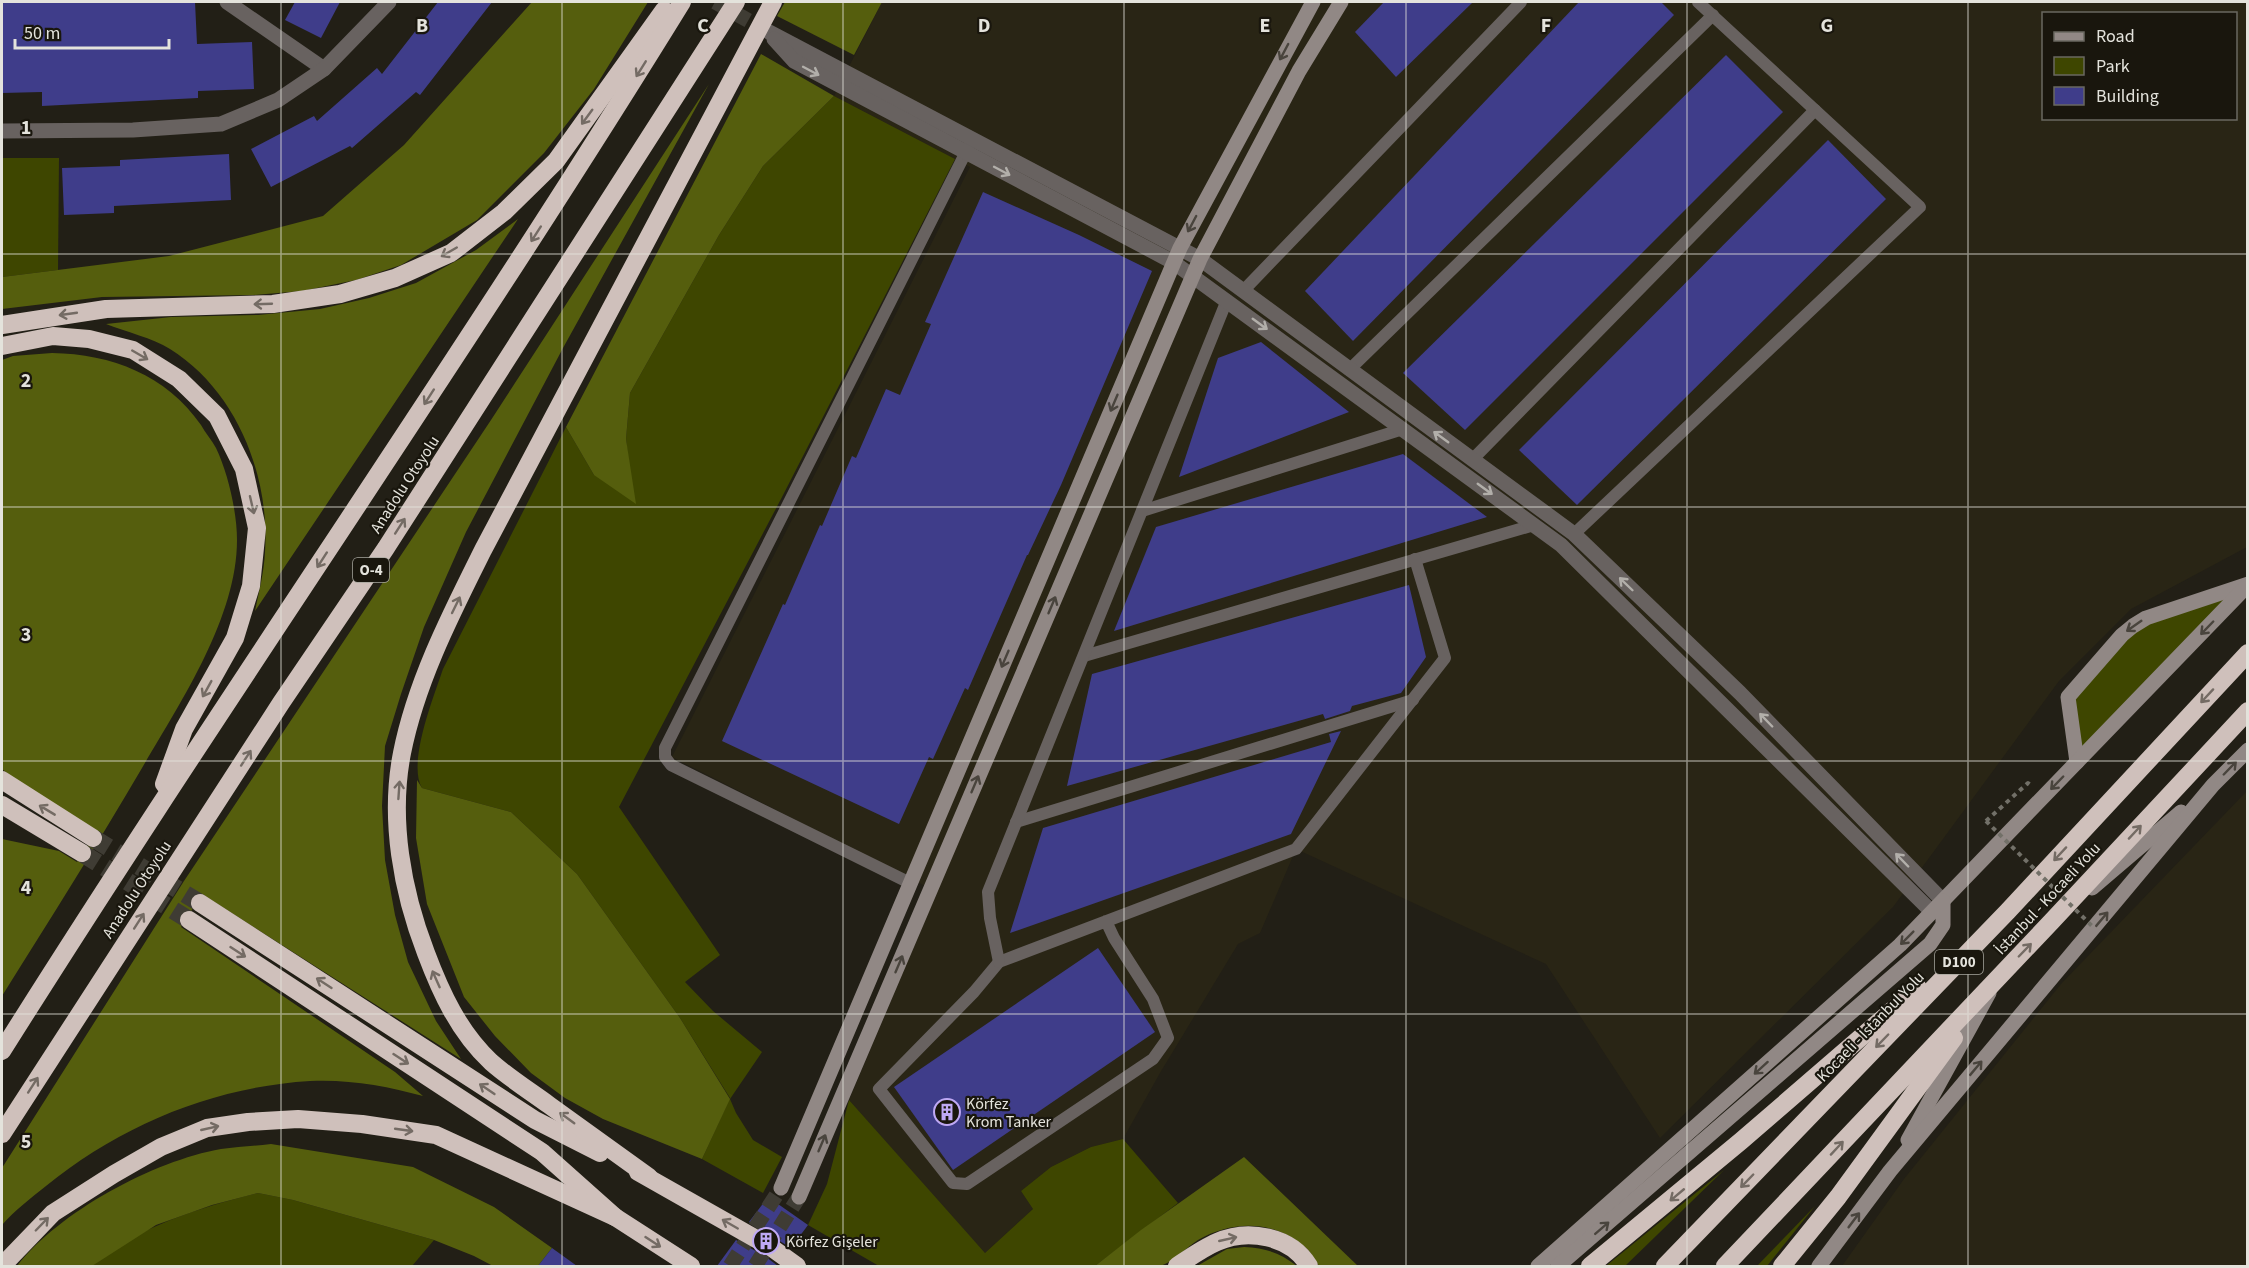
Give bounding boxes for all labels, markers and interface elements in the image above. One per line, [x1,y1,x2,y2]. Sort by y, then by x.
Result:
scale bar [15,12,170,50]
text: B [416,12,428,40]
text: C [697,12,709,40]
text: D [978,12,990,40]
text: E [1260,12,1270,40]
text: F [1541,12,1551,40]
text: G [1821,12,1833,40]
legend [2042,12,2237,120]
text: 50 m [24,21,60,46]
text: Road [2096,24,2135,49]
one-way arrow [1278,43,1290,60]
text: Park [2096,54,2130,79]
one-way arrow [634,60,646,77]
one-way arrow [802,65,820,77]
text: Building [2096,84,2159,109]
one-way arrow [581,108,593,125]
text: 1 [21,114,31,142]
one-way arrow [993,166,1011,178]
one-way arrow [1186,215,1198,232]
one-way arrow [530,225,542,241]
one-way arrow [441,247,458,259]
one-way arrow [253,298,273,310]
one-way arrow [59,308,79,319]
one-way arrow [1251,317,1267,330]
one-way arrow [131,349,148,361]
text: 2 [21,367,31,395]
one-way arrow [423,388,435,404]
one-way arrow [1108,393,1119,411]
street label: Anadolu Otoyolu [365,431,445,538]
one-way arrow [1433,431,1449,443]
one-way arrow [1476,483,1492,495]
one-way arrow [247,495,259,514]
one-way arrow [394,517,407,534]
one-way arrow [315,551,328,568]
road number: O-4 [353,558,389,582]
one-way arrow [1618,577,1633,591]
one-way arrow [451,596,463,614]
one-way arrow [1047,596,1058,615]
one-way arrow [2126,620,2143,632]
one-way arrow [2200,620,2214,635]
text: 3 [21,621,31,649]
one-way arrow [999,650,1010,668]
one-way arrow [200,680,212,697]
one-way arrow [2200,688,2214,703]
one-way arrow [1759,712,1773,727]
one-way arrow [240,750,252,767]
one-way arrow [2223,760,2238,775]
one-way arrow [2049,775,2064,790]
one-way arrow [970,776,981,794]
one-way arrow [393,780,404,800]
one-way arrow [39,803,56,815]
one-way arrow [2127,825,2141,840]
street label: Anadolu Otoyolu [97,836,177,943]
street label: İstanbul - Kocaeli Yolu [1990,838,2106,960]
one-way arrow [2054,846,2068,861]
one-way arrow [1895,852,1909,867]
text: 4 [21,874,32,902]
one-way arrow [2095,911,2108,927]
one-way arrow [133,913,145,930]
one-way arrow [1899,931,1914,946]
one-way arrow [2017,943,2032,958]
one-way arrow [229,946,245,958]
road number: D100 [1935,950,1983,974]
one-way arrow [894,955,905,973]
street label: Kocaeli - İstanbul Yolu [1812,967,1929,1087]
one-way arrow [430,970,441,988]
one-way arrow [316,976,333,988]
one-way arrow [1875,1033,1890,1048]
one-way arrow [392,1053,409,1066]
one-way arrow [1970,1060,1983,1076]
one-way arrow [1754,1061,1769,1075]
one-way arrow [27,1077,39,1094]
one-way arrow [479,1083,496,1095]
place label: Körfez Krom Tanker [966,1093,1052,1133]
building icon: Körfez Krom Tanker [932,1097,962,1127]
one-way arrow [560,1112,576,1124]
one-way arrow [201,1122,220,1134]
one-way arrow [394,1125,413,1136]
text: 5 [21,1128,31,1156]
one-way arrow [817,1134,828,1153]
one-way arrow [1830,1140,1845,1155]
one-way arrow [1740,1173,1754,1188]
one-way arrow [1670,1188,1685,1202]
one-way arrow [1847,1212,1860,1228]
one-way arrow [35,1216,49,1231]
one-way arrow [722,1218,739,1230]
one-way arrow [1594,1221,1609,1235]
building icon: Körfez Gişeler [751,1226,781,1256]
place label: Körfez Gişeler [786,1231,878,1253]
one-way arrow [1218,1232,1237,1244]
one-way arrow [644,1236,661,1248]

